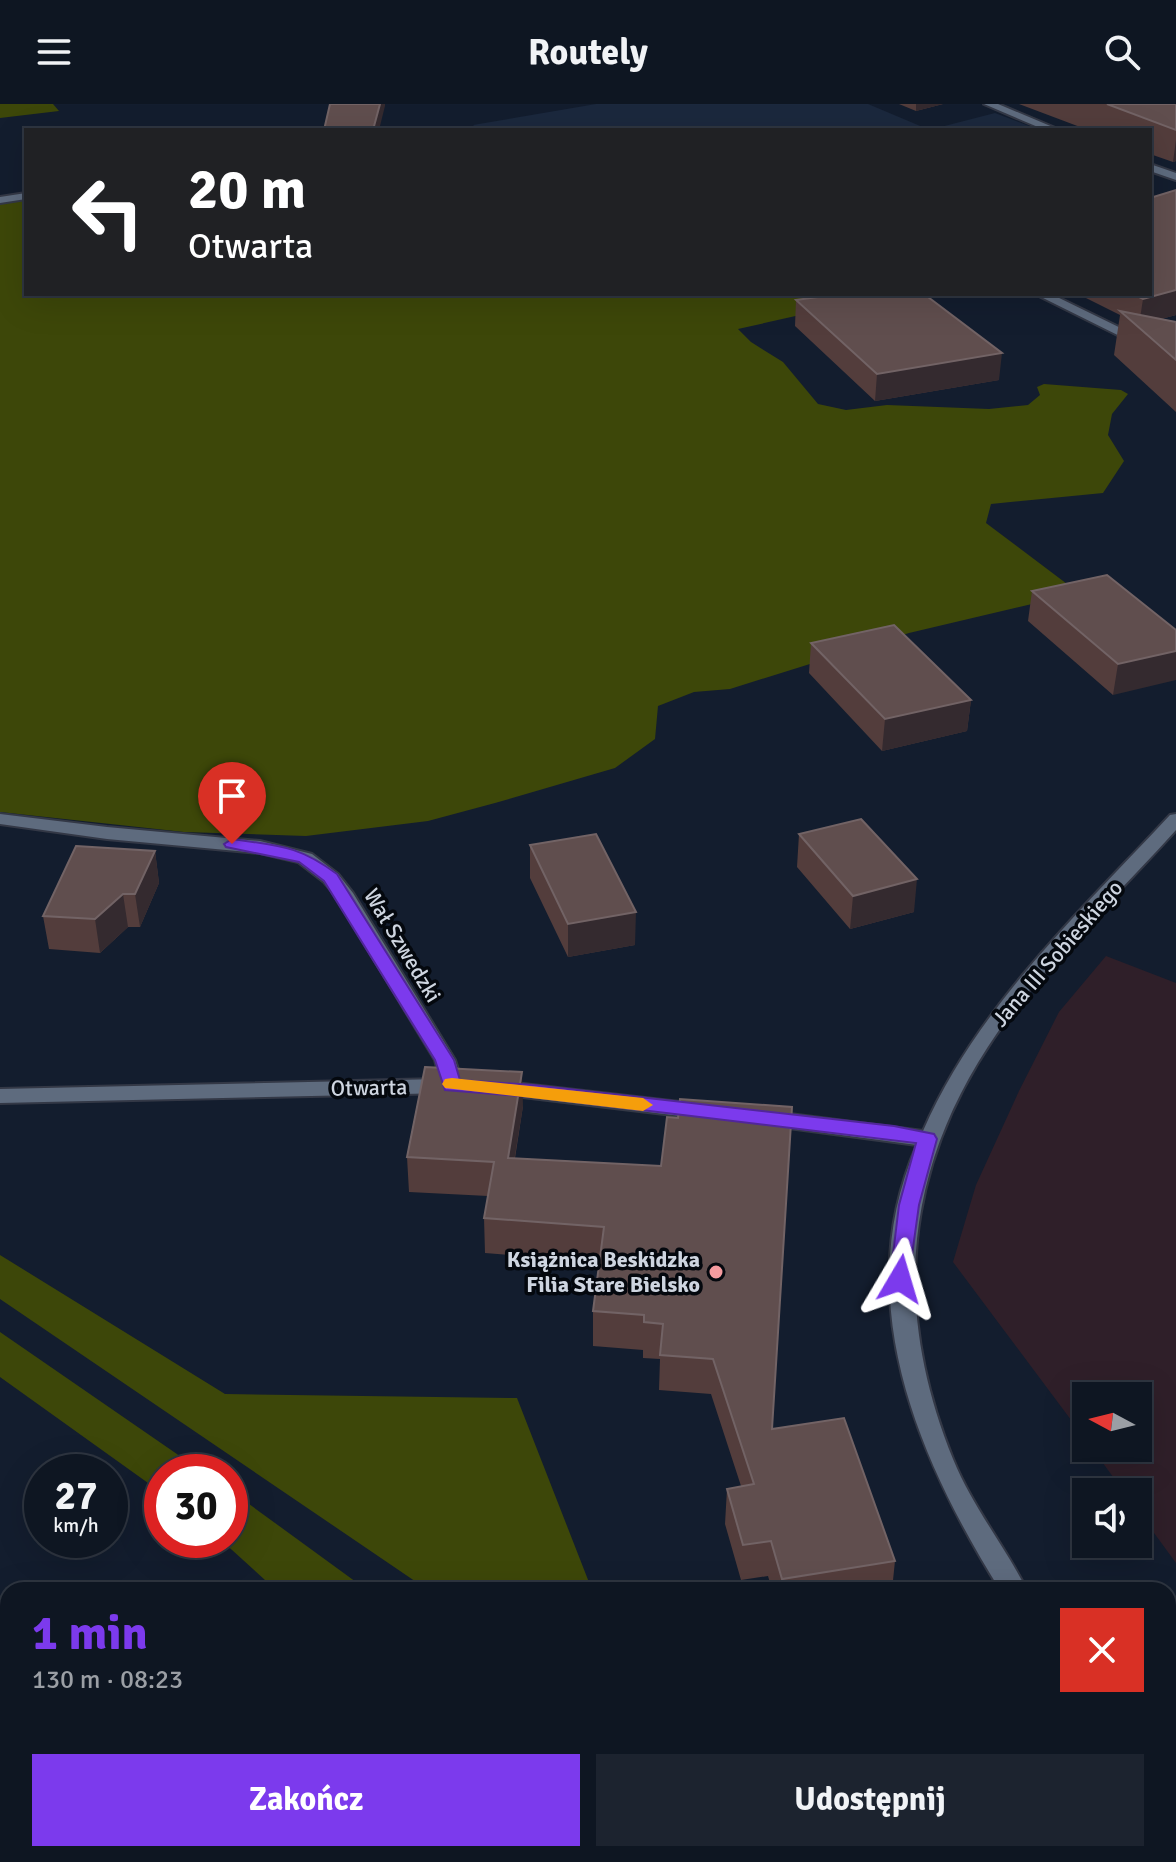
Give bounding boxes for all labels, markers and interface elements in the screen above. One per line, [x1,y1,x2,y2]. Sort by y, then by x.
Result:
icon: menu [32,30,76,74]
text: Routely [528,30,648,75]
icon: search [1100,30,1144,74]
text: 20 m [188,155,306,224]
icon: left [56,160,160,264]
text: Otwarta [188,224,313,269]
pin [198,762,266,844]
icon: arrive [210,774,254,818]
street label: Jana III Sobieskiego [986,874,1128,1032]
street label: Wał Szwedzki [358,883,447,1007]
street label: Otwarta [330,1073,408,1102]
position arrow [858,1237,942,1321]
place label: Książnica Beskidzka Filia Stare Bielsko [507,1246,700,1298]
marker: Książnica Beskidzka Filia Stare Bielsko [707,1263,725,1281]
north arrow [1072,1382,1152,1462]
map controls [1072,1382,1152,1558]
speed limit sign: 30 [144,1454,248,1558]
text: 27 [54,1471,98,1521]
button: sound [1072,1478,1152,1558]
text: km/h [53,1513,99,1538]
text: 1 min [32,1604,148,1663]
button: close [1060,1608,1144,1692]
text: 130 m · 08:23 [32,1664,183,1696]
button: Zakończ [32,1754,580,1846]
button: Udostępnij [596,1754,1144,1846]

